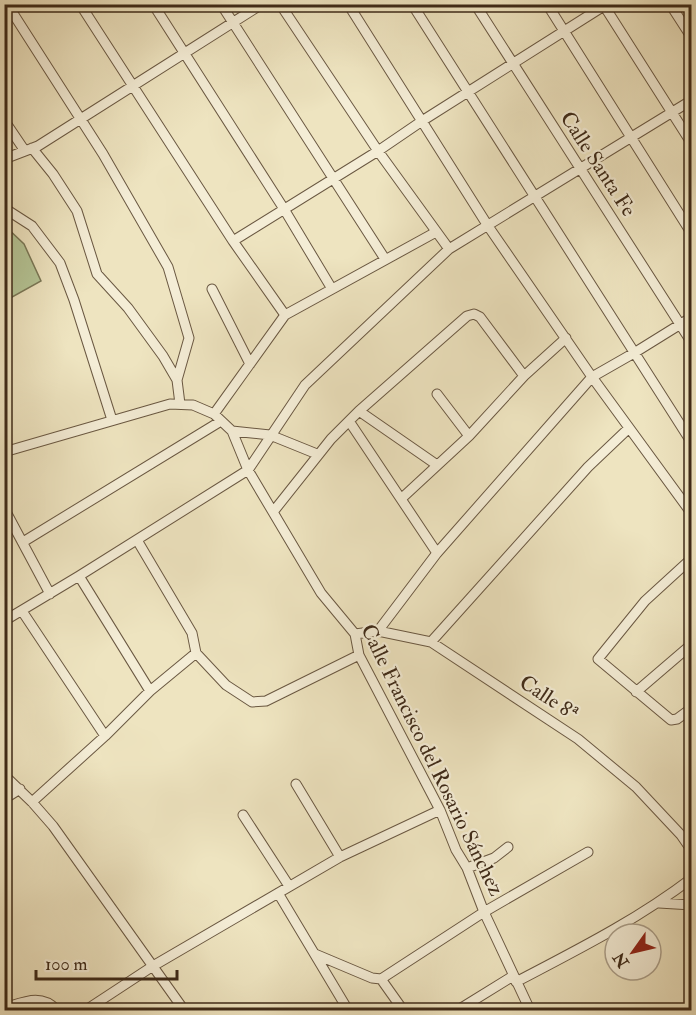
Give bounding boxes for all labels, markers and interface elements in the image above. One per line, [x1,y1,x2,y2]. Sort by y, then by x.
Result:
street label: Calle Santa Fe [554,106,642,222]
street label: Calle Francisco del Rosario Sánchez [354,620,510,900]
street label: Calle 8ª [514,669,584,727]
north arrow [603,922,663,982]
scale bar [36,943,177,981]
text: N [609,948,634,972]
text: 100 m [45,953,88,976]

